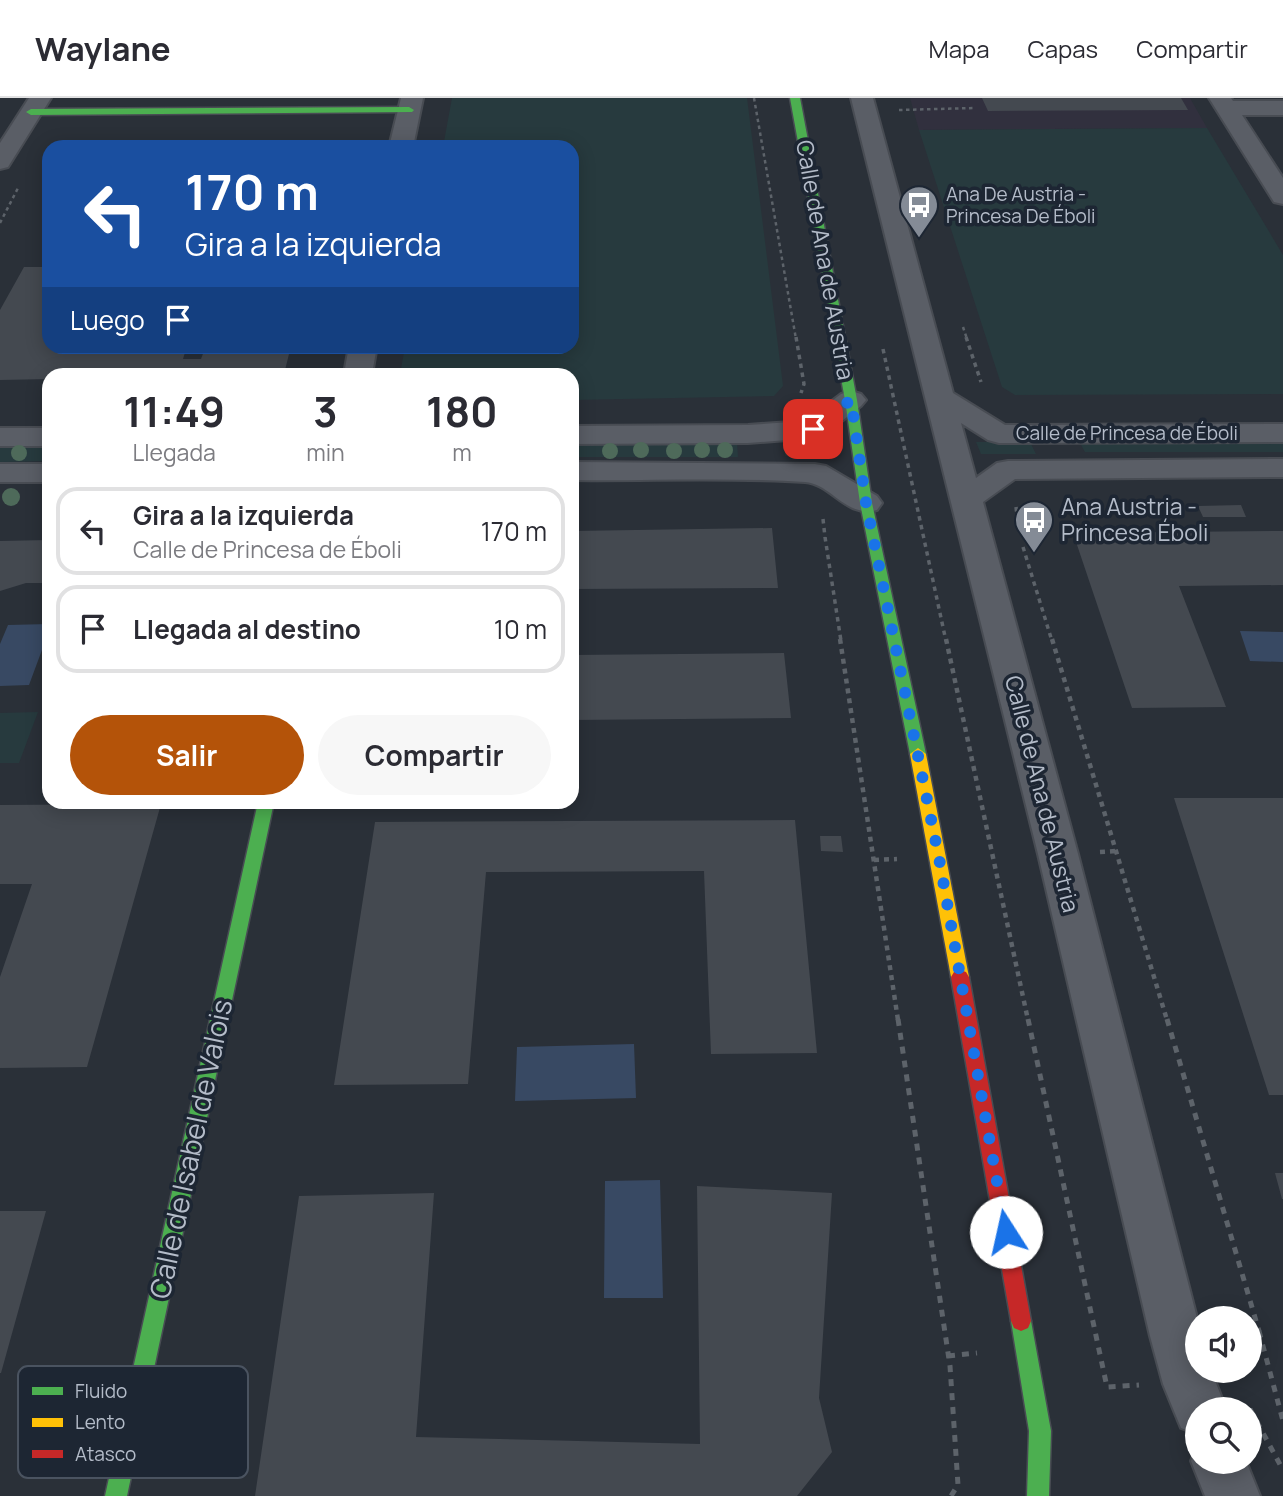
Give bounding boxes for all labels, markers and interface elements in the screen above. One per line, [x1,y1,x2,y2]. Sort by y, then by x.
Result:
text: Waylane [35,26,171,71]
text: Mapa [929,32,990,65]
text: Capas [1028,32,1098,65]
text: Compartir [1136,32,1248,65]
street label: Calle de Ana de Austria [789,137,863,382]
text: 170 m [185,158,319,225]
icon: left [70,168,161,259]
place label: Ana De Austria - Princesa De Éboli [946,181,1096,229]
bus stop icon: Ana De Austria - Princesa De Éboli [898,184,940,239]
text: Gira a la izquierda [185,222,441,266]
icon: arrive [159,301,197,339]
text: Luego [70,302,145,338]
text: 11:49 [123,382,225,440]
text: 3 [313,382,338,440]
text: 180 [426,382,498,440]
pin [783,399,843,459]
icon: arrive [794,410,832,448]
street label: Calle de Princesa de Éboli [1016,420,1238,446]
text: Llegada [132,436,216,468]
text: min [306,436,345,468]
text: m [452,436,472,468]
place label: Ana Austria - Princesa Éboli [1061,490,1209,548]
text: Gira a la izquierda [133,497,354,533]
bus stop icon: Ana Austria - Princesa Éboli [1013,499,1055,554]
icon: left [74,512,112,550]
text: 170 m [481,513,547,549]
text: Calle de Princesa de Éboli [133,533,402,565]
icon: arrive [74,610,112,648]
text: Llegada al destino [133,611,361,647]
text: 10 m [494,611,547,647]
street label: Calle de Ana de Austria [998,672,1088,915]
button: Salir [70,715,304,795]
button: Compartir [318,715,551,795]
street label: Calle de Isabel de Valois [140,996,240,1302]
position arrow [969,1195,1043,1269]
map controls [1185,1306,1262,1474]
button: sound [1185,1306,1262,1383]
legend [18,1366,248,1478]
text: Fluido [75,1378,127,1404]
button: search [1185,1397,1262,1474]
text: Lento [75,1409,125,1435]
text: Atasco [75,1441,136,1467]

